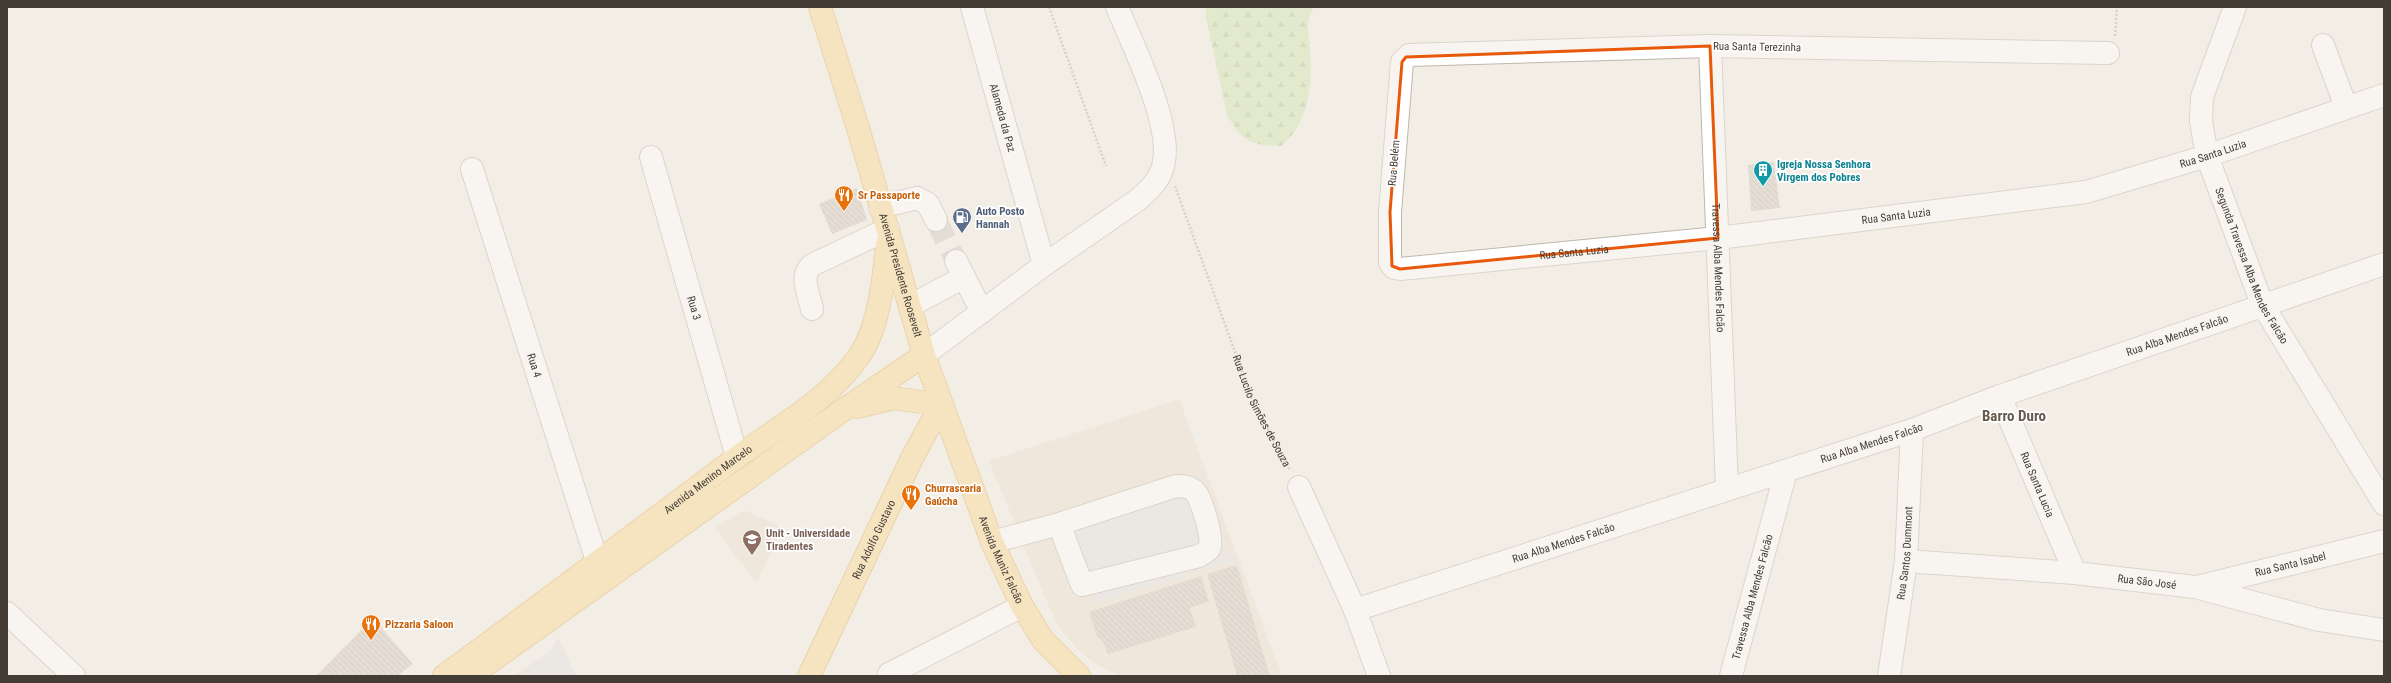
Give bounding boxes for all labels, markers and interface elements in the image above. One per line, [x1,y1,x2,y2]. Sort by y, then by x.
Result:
street label: Rua Santa Terezinha [1713,40,1801,54]
street label: Alameda da Paz [987,82,1019,154]
street label: Rua Santa Luzia [2178,136,2248,170]
street label: Rua Belém [1386,139,1402,187]
place label: Igreja Nossa Senhora Virgem dos Pobres [1777,158,1871,184]
building icon: Igreja Nossa Senhora Virgem dos Pobres [1752,159,1774,187]
restaurant icon: Sr Passaporte [833,184,855,212]
street label: Segunda Travessa Alba Mendes Falcão [2213,186,2291,347]
place label: Sr Passaporte [858,189,920,202]
street label: Travessa Alba Mendes Falcão [1710,203,1728,333]
place label: Auto Posto Hannah [976,205,1025,231]
street label: Rua Santa Luzia [1861,205,1931,226]
fuel station icon: Auto Posto Hannah [951,206,973,234]
street label: Avenida Presidente Roosevelt [877,212,925,339]
street label: Rua Santa Luzia [1539,242,1609,262]
street label: Rua 3 [685,294,704,321]
street label: Rua Alba Mendes Falcão [2124,311,2230,359]
street label: Rua 4 [525,352,545,379]
street label: Rua Lucilo Simões de Souza [1230,353,1293,469]
district label: Barro Duro [1982,407,2046,425]
street label: Rua Alba Mendes Falcão [1819,420,1925,466]
street label: Avenida Menino Marcelo [661,442,755,517]
street label: Rua Santa Lucia [2018,450,2057,519]
place label: Churrascaria Gaúcha [925,482,981,508]
restaurant icon: Churrascaria Gaúcha [900,483,922,511]
street label: Rua Adolfo Gustavo [849,497,898,581]
street label: Rua Santos Dummont [1894,506,1915,601]
street label: Avenida Muniz Falcão [976,514,1027,606]
street label: Rua Alba Mendes Falcão [1511,520,1617,565]
place label: Unit - Universidade Tiradentes [766,527,850,553]
school or university icon: Unit - Universidade Tiradentes [741,528,763,556]
street label: Travessa Alba Mendes Falcão [1729,532,1775,661]
street label: Rua Santa Isabel [2253,549,2327,579]
street label: Rua São José [2117,572,2177,591]
restaurant icon: Pizzaria Saloon [360,613,382,641]
place label: Pizzaria Saloon [385,618,454,631]

